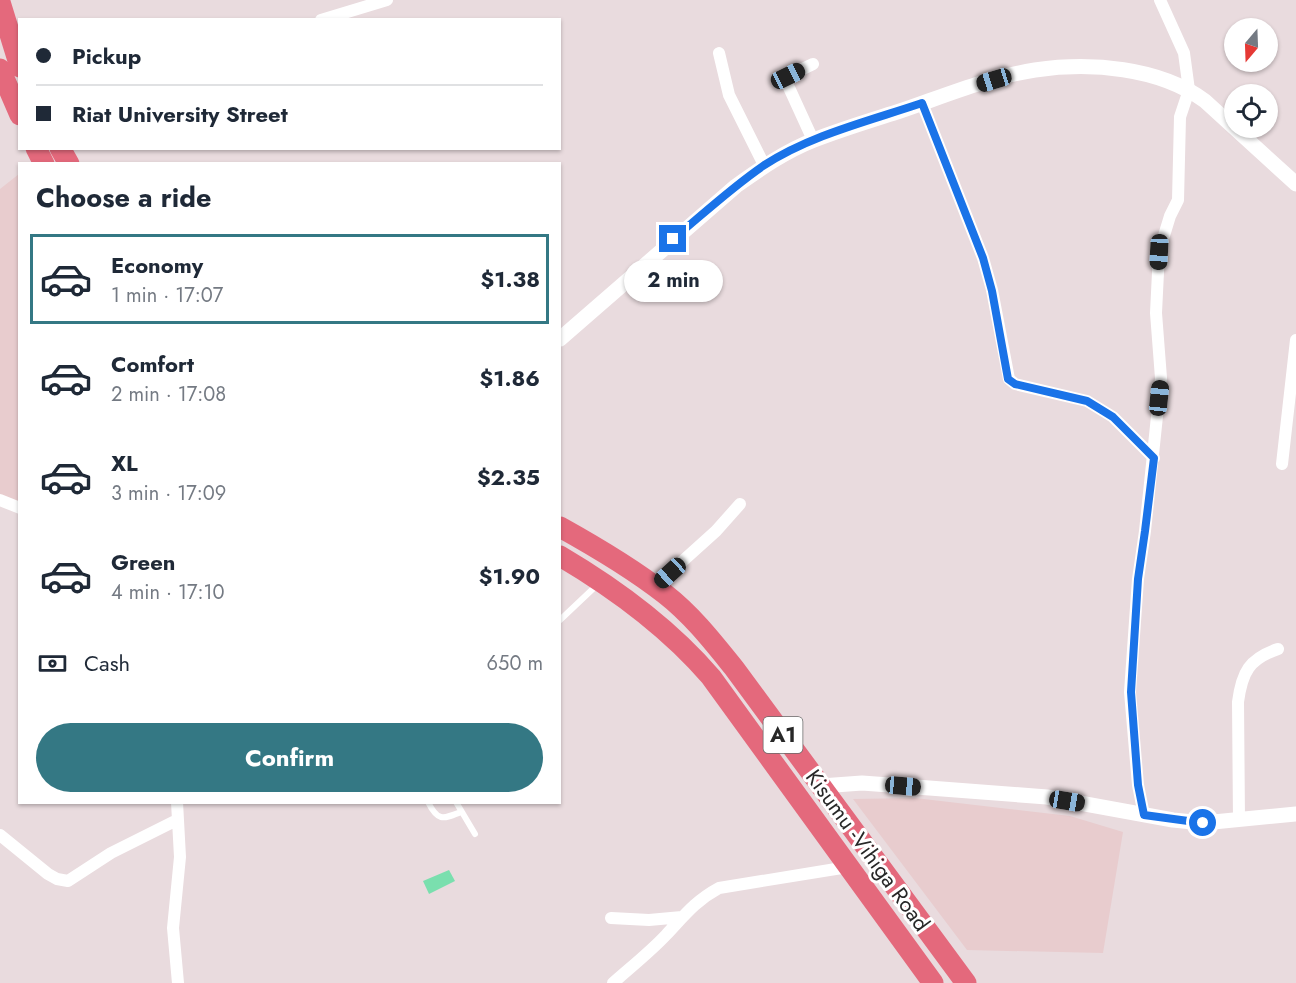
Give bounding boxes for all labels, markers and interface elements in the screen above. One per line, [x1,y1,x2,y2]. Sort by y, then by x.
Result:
north arrow [1224,18,1278,72]
map controls [1224,18,1278,138]
text: Pickup [72,40,141,72]
car [768,60,808,92]
car [974,66,1014,94]
button: locate [1224,84,1278,138]
text: Riat University Street [72,98,288,130]
text: Choose a ride [36,178,211,217]
route end [659,225,686,252]
car [1149,234,1169,270]
text: Economy [111,249,203,281]
icon: car [39,252,93,306]
callout: 2 min [624,260,722,302]
text: $1.38 [481,263,540,295]
text: 2 min [647,266,700,295]
text: 1 min · 17:07 [111,281,223,310]
text: Comfort [111,348,194,380]
icon: car [39,351,93,405]
text: $1.86 [480,362,540,394]
car [1148,379,1170,417]
text: 2 min · 17:08 [111,380,226,409]
text: XL [111,447,138,479]
icon: car [39,450,93,504]
text: $2.35 [477,461,540,493]
text: 3 min · 17:09 [111,479,226,508]
text: Green [111,546,175,578]
icon: car [39,549,93,603]
car [651,554,689,592]
text: $1.90 [479,560,540,592]
text: 4 min · 17:10 [111,578,224,607]
icon: cash [36,647,69,680]
text: Cash [84,647,130,679]
text: 650 m [487,649,543,678]
road number: A1 [764,717,802,753]
button: Confirm [36,723,543,792]
street label: Kisumu -Vihiga Road [798,762,938,938]
car [884,775,922,797]
car [1048,789,1086,813]
route start [1189,809,1216,836]

